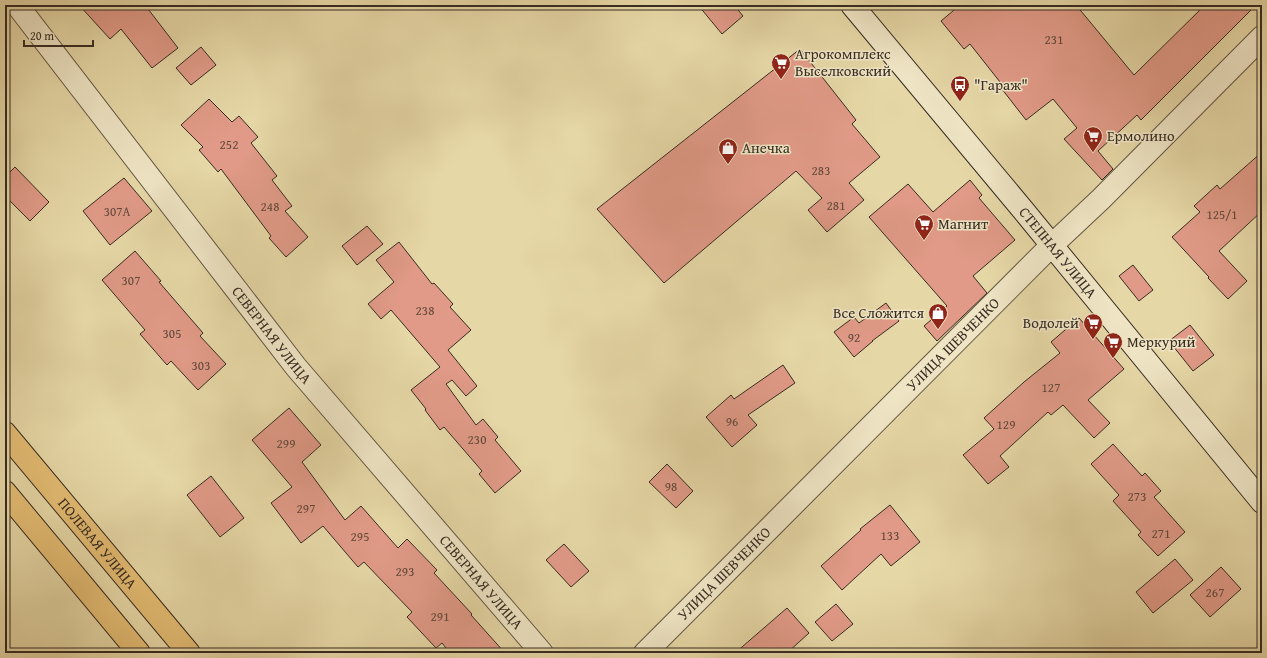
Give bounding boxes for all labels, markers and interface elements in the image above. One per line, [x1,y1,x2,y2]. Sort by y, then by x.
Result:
scale bar [24,22,93,48]
text: 20 m [30,27,54,44]
house number: 231 [1045,30,1063,49]
place label: Агрокомплекс Выселковский [795,43,891,81]
supermarket icon: Агрокомплекс Выселковский [770,52,792,80]
bus stop icon: "Гараж" [949,74,971,102]
place label: "Гараж" [974,74,1028,95]
supermarket icon: Ермолино [1082,125,1104,153]
place label: Ермолино [1107,125,1175,146]
house number: 252 [220,135,238,154]
shop icon: Анечка [717,137,739,165]
place label: Анечка [742,137,791,158]
house number: 283 [812,161,830,180]
house number: 281 [827,196,845,215]
house number: 248 [261,197,279,216]
house number: 307А [104,202,130,221]
street label: СТЕПНАЯ УЛИЦА [1014,202,1102,302]
house number: 125/1 [1206,205,1238,224]
supermarket icon: Магнит [913,213,935,241]
place label: Магнит [938,213,989,234]
house number: 307 [122,271,140,290]
street label: СЕВЕРНАЯ УЛИЦА [227,282,317,388]
street label: УЛИЦА ШЕВЧЕНКО [901,292,1004,395]
house number: 238 [416,301,434,320]
place label: Все Сложится [833,302,924,323]
shop icon: Все Сложится [927,302,949,330]
place label: Водолей [1023,312,1079,333]
supermarket icon: Водолей [1082,312,1104,340]
house number: 305 [163,324,181,343]
house number: 92 [848,328,860,347]
supermarket icon: Меркурий [1102,331,1124,359]
place label: Меркурий [1127,331,1195,352]
house number: 303 [192,356,210,375]
house number: 127 [1042,378,1060,397]
house number: 96 [726,412,738,431]
house number: 129 [997,415,1015,434]
house number: 230 [468,430,486,449]
house number: 299 [277,434,295,453]
house number: 98 [665,477,677,496]
house number: 273 [1128,487,1146,506]
street label: ПОЛЕВАЯ УЛИЦА [53,493,142,593]
house number: 297 [297,499,315,518]
street label: УЛИЦА ШЕВЧЕНКО [672,522,775,625]
house number: 271 [1152,524,1170,543]
house number: 133 [881,526,899,545]
house number: 295 [351,527,369,546]
street label: СЕВЕРНАЯ УЛИЦА [435,530,528,634]
house number: 293 [396,562,414,581]
house number: 267 [1206,583,1224,602]
house number: 291 [431,607,449,626]

